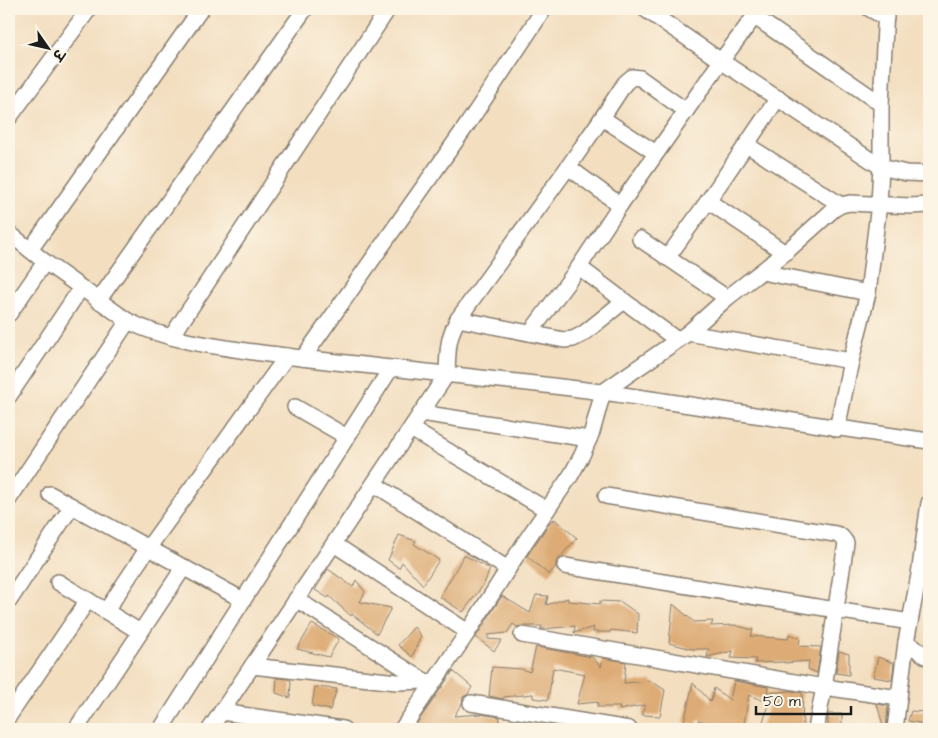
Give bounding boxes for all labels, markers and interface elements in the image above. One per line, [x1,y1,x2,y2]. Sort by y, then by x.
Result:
north arrow [22,22,72,72]
text: उ [46,44,70,66]
scale bar [756,683,850,715]
text: 50 m [763,691,801,712]

